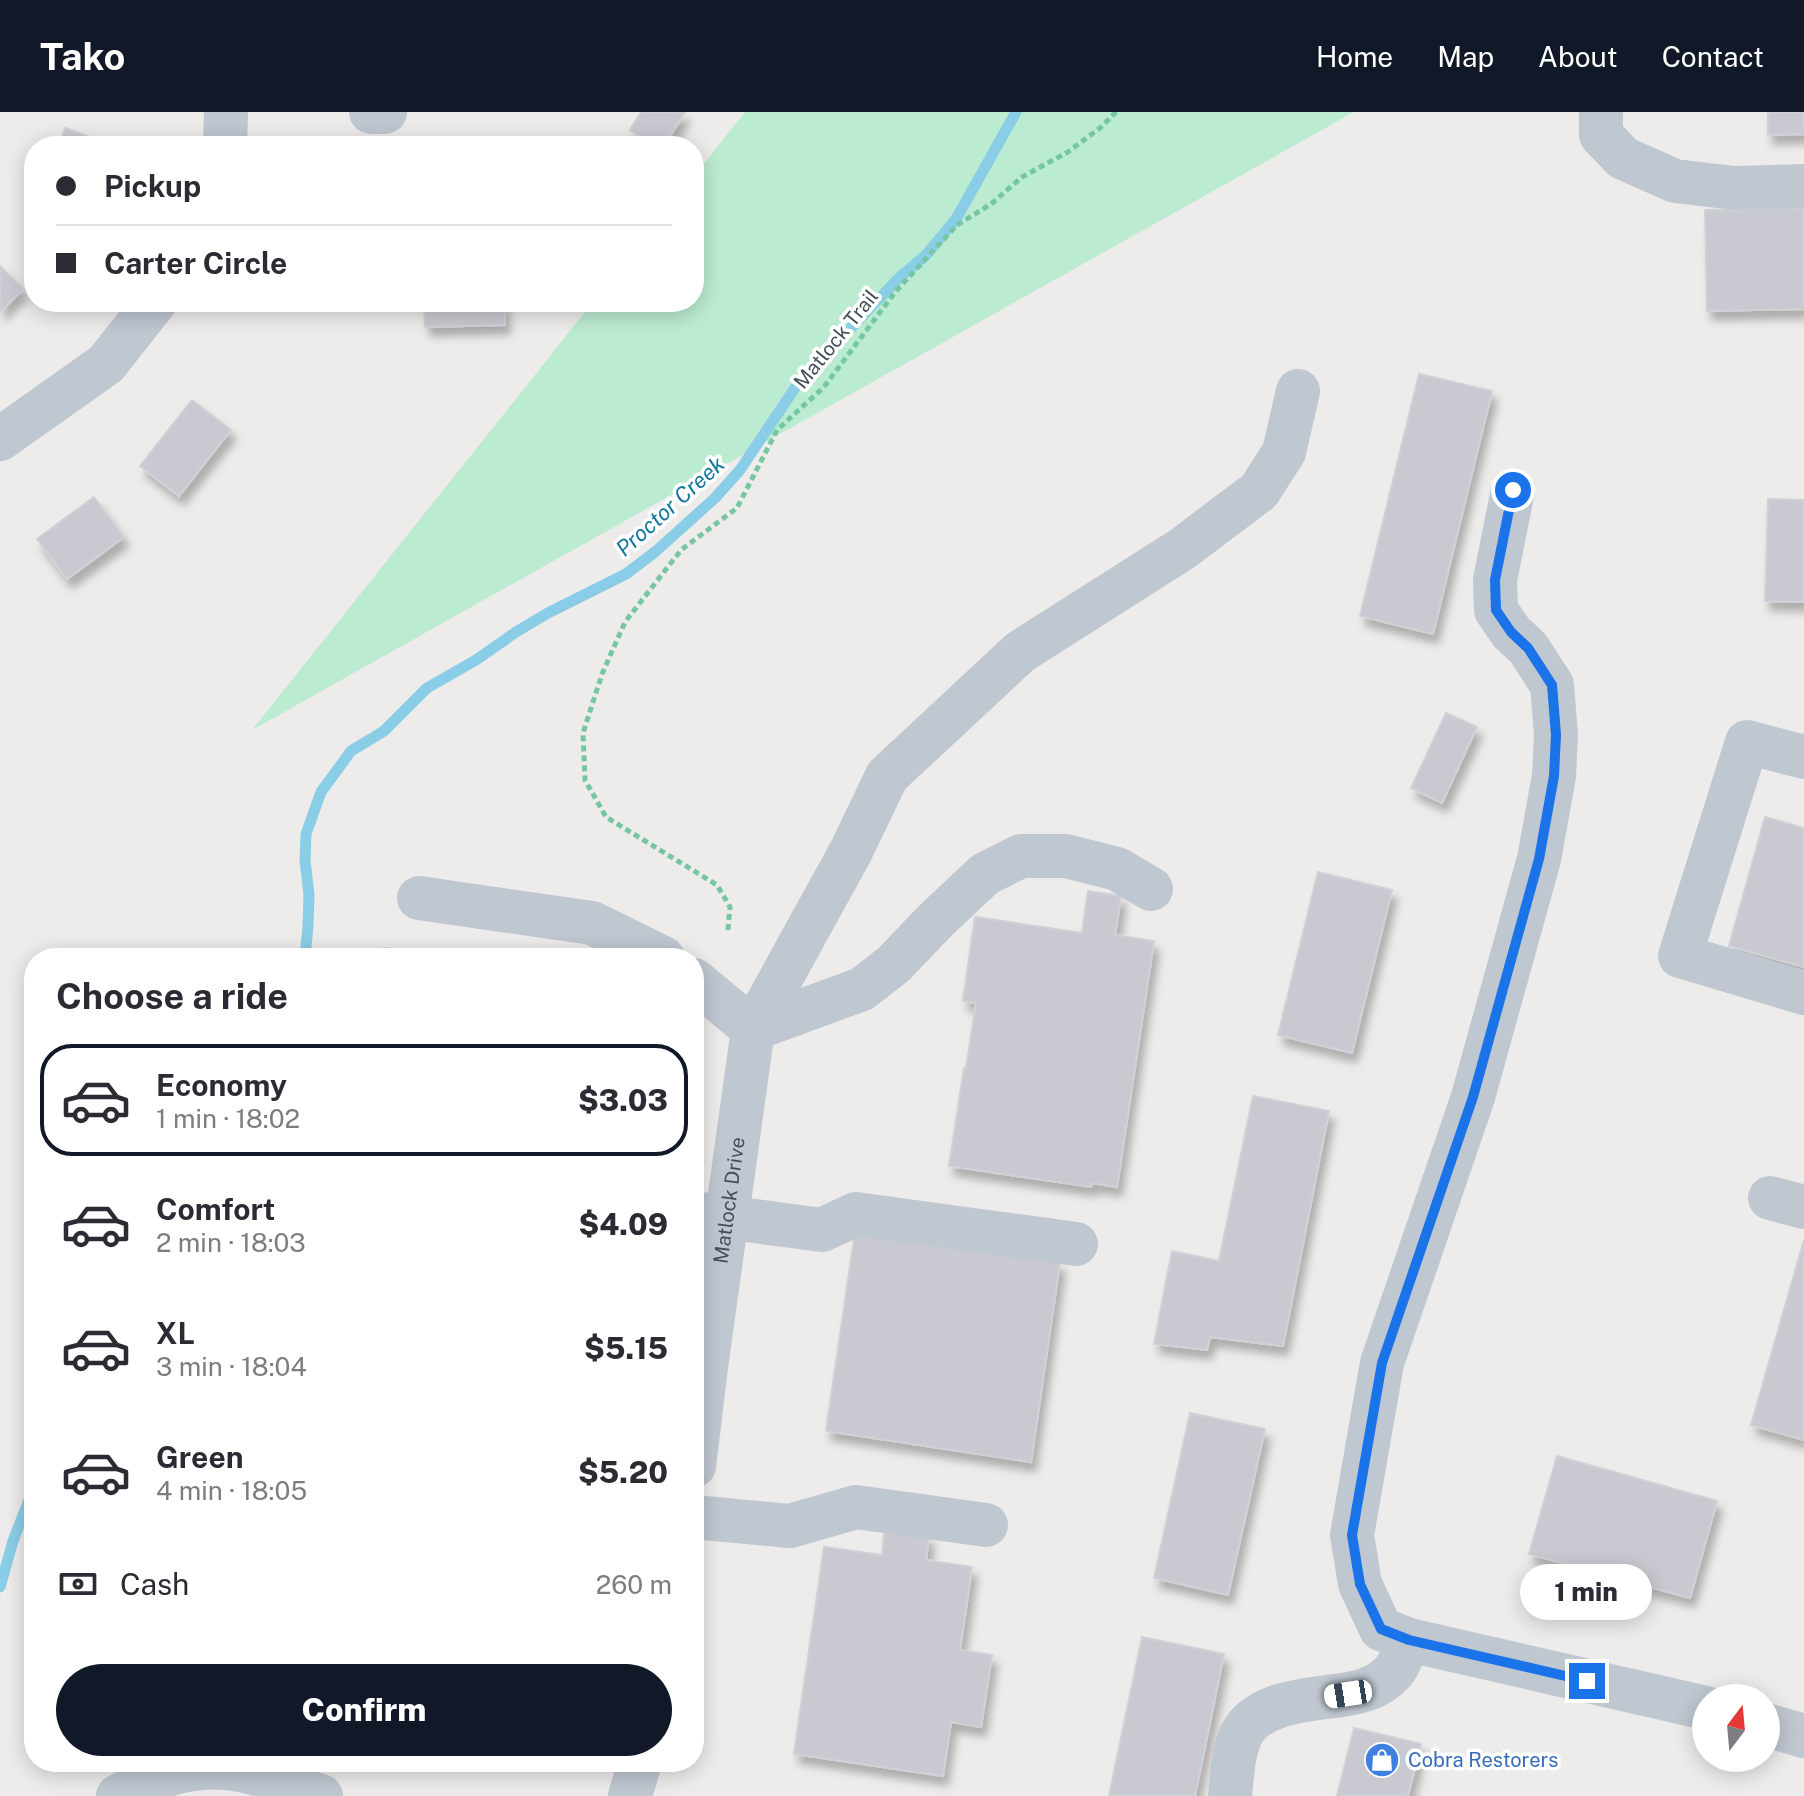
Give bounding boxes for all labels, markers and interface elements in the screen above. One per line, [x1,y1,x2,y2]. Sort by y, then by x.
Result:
text: Tako [40,34,126,79]
text: Home [1316,40,1393,73]
text: Map [1437,40,1494,73]
text: About [1538,40,1618,73]
text: Contact [1662,40,1764,73]
text: Pickup [104,168,201,204]
text: Carter Circle [104,245,287,281]
street label: Matlock Trail [789,285,883,393]
water label: Proctor Creek [610,451,730,561]
route start [1495,472,1531,508]
text: Choose a ride [56,975,288,1017]
icon: car [60,1064,132,1136]
text: Economy [156,1067,287,1103]
text: $3.03 [578,1082,668,1118]
text: 1 min · 18:02 [156,1103,300,1134]
street label: Matlock Drive [708,1135,750,1265]
icon: car [60,1188,132,1260]
text: Comfort [156,1191,275,1227]
text: $4.09 [579,1206,668,1242]
text: 2 min · 18:03 [156,1227,306,1258]
icon: car [60,1312,132,1384]
text: XL [156,1315,195,1351]
text: $5.15 [584,1330,668,1366]
text: 3 min · 18:04 [156,1351,307,1382]
icon: car [60,1436,132,1508]
text: Green [156,1439,243,1475]
text: $5.20 [578,1454,668,1490]
text: 4 min · 18:05 [156,1475,307,1506]
icon: cash [56,1562,100,1606]
callout: 1 min [1521,1565,1653,1621]
text: Cash [120,1566,189,1602]
text: 260 m [596,1569,672,1600]
text: 1 min [1554,1576,1618,1607]
route end [1569,1663,1605,1699]
button: Confirm [56,1664,672,1756]
car [1322,1678,1374,1710]
north arrow [1692,1684,1780,1772]
map controls [1692,1684,1780,1772]
shop icon: Cobra Restorers [1363,1741,1401,1779]
place label: Cobra Restorers [1408,1748,1558,1772]

